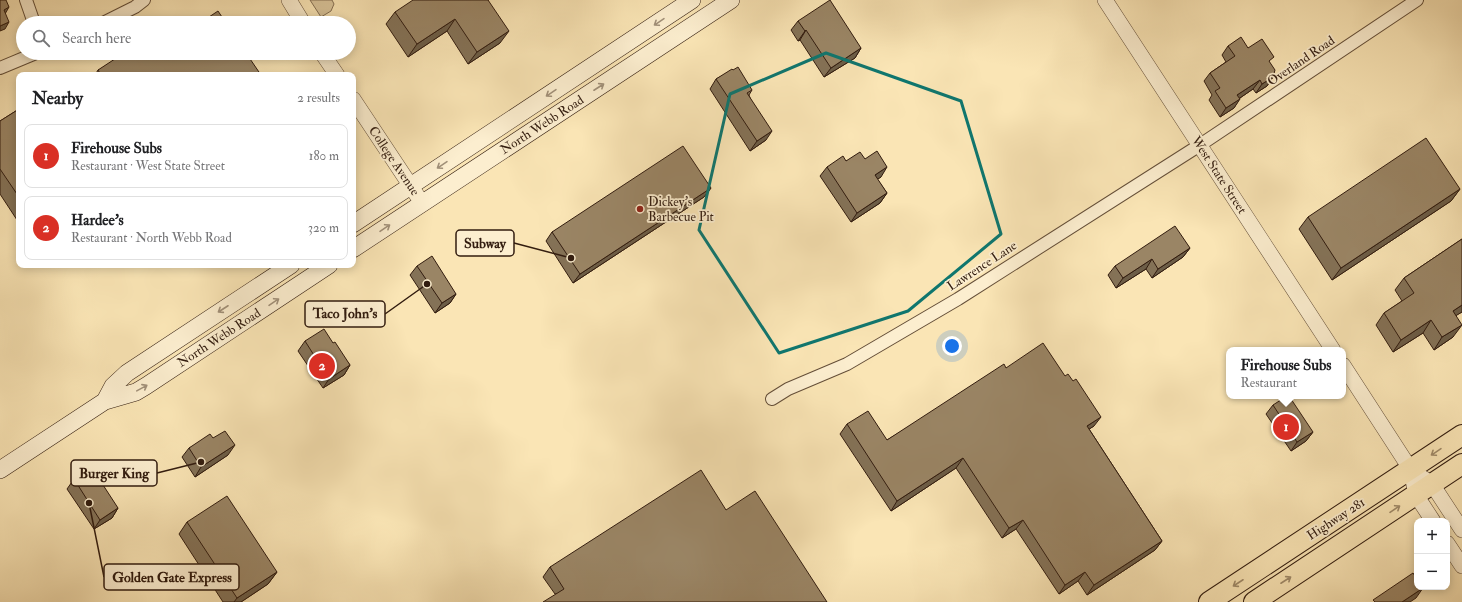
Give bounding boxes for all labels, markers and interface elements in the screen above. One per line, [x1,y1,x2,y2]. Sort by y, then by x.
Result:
search box [16,16,356,60]
one-way arrow [653,18,665,26]
icon: search [30,27,52,49]
text: Search here [62,29,131,48]
street label: Overland Road [1264,32,1338,89]
one-way arrow [593,83,604,91]
text: Nearby [32,88,83,109]
one-way arrow [546,89,557,97]
text: 2 results [297,90,340,106]
street label: North Webb Road [497,92,587,158]
street label: College Avenue [365,123,423,199]
street label: West State Street [1187,132,1250,217]
text: Firehouse Subs [71,139,162,158]
text: 1 [44,148,48,164]
text: 180 m [309,148,339,164]
text: Restaurant · West State Street [71,158,225,174]
one-way arrow [437,161,448,169]
place label: Dickey's Barbecue Pit [648,194,714,225]
marker: Dickey's Barbecue Pit [635,204,645,214]
text: Hardee's [71,211,124,230]
text: 2 [43,220,49,236]
text: 320 m [308,220,339,236]
one-way arrow [380,224,391,232]
text: Restaurant · North Webb Road [71,230,232,246]
callout: Subway [456,230,514,256]
text: Subway [464,235,507,253]
street label: Lawrence Lane [944,237,1020,294]
one-way arrow [268,298,279,306]
callout: Taco John's [305,301,385,327]
street label: North Webb Road [174,305,264,371]
text: Taco John's [312,305,378,323]
one-way arrow [217,306,229,314]
your location [942,336,962,356]
popup [1226,347,1346,399]
pin: 2 [309,351,335,381]
text: Firehouse Subs [1240,356,1332,375]
text: Restaurant [1240,375,1297,391]
one-way arrow [135,384,147,392]
pin: 1 [1273,412,1299,442]
one-way arrow [1430,449,1442,457]
callout: Burger King [71,460,157,486]
text: Burger King [79,465,150,483]
street label: Highway 281 [1304,494,1369,545]
one-way arrow [1389,505,1400,513]
map controls [1414,518,1450,590]
button: + [1414,518,1450,554]
button: − [1414,554,1450,590]
callout: Golden Gate Express [104,564,239,590]
text: Golden Gate Express [112,569,232,587]
one-way arrow [1281,576,1292,585]
one-way arrow [1232,580,1244,588]

